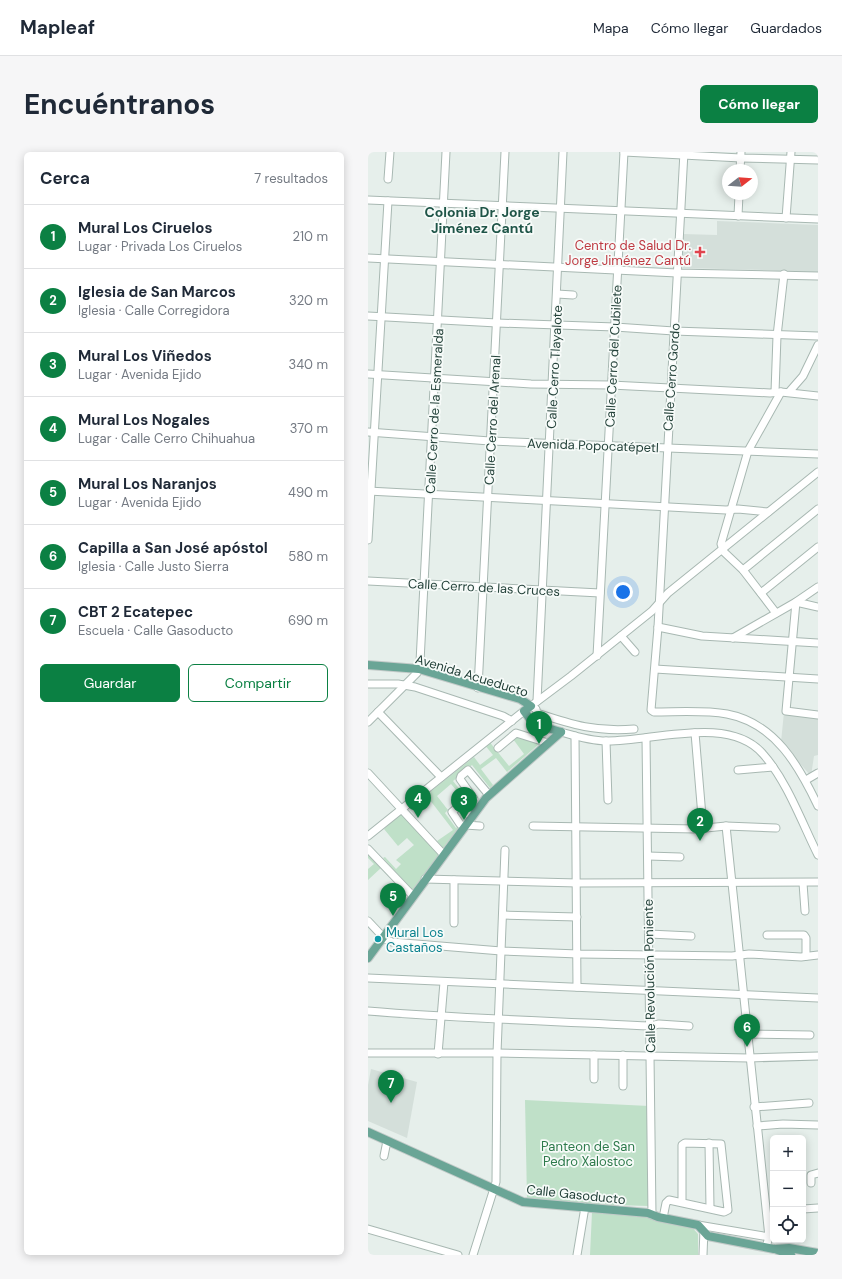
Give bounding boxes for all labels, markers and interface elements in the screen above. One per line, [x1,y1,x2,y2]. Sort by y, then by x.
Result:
text: Mapleaf [20,15,95,40]
text: Mapa [593,19,629,37]
text: Cómo llegar [651,19,728,37]
text: Guardados [750,19,822,37]
button: Cómo llegar [700,85,818,123]
text: Encuéntranos [24,86,215,123]
north arrow [722,164,758,200]
text: Cerca [40,167,90,189]
text: 7 resultados [254,170,328,187]
district label: Colonia Dr. Jorge Jiménez Cantú [424,203,540,237]
text: Mural Los Ciruelos [78,218,212,238]
text: 1 [51,228,55,245]
text: 210 m [293,228,328,245]
place label: Centro de Salud Dr. Jorge Jiménez Cantú [565,237,691,269]
text: Lugar · Privada Los Ciruelos [78,238,242,255]
marker: Centro de Salud Dr. Jorge Jiménez Cantú [694,246,706,258]
text: Iglesia de San Marcos [78,282,236,302]
street label: Calle Cerro del Cubilete [601,284,626,428]
text: 2 [49,292,57,309]
text: 320 m [289,292,328,309]
text: Iglesia · Calle Corregidora [78,302,230,319]
street label: Calle Cerro Tlayalote [543,305,566,429]
street label: Calle Cerro Gordo [659,322,684,432]
street label: Calle Cerro de la Esmeralda [422,328,447,494]
text: Mural Los Viñedos [78,346,212,366]
street label: Calle Cerro del Arenal [481,355,504,485]
text: 3 [49,356,57,373]
text: 340 m [288,356,328,373]
text: Lugar · Avenida Ejido [78,366,202,383]
text: Mural Los Nogales [78,410,210,430]
text: 4 [49,420,57,437]
text: 370 m [290,420,328,437]
text: Lugar · Calle Cerro Chihuahua [78,430,255,447]
street label: Avenida Popocatépetl [527,435,659,456]
text: Mural Los Naranjos [78,474,217,494]
text: 5 [49,484,57,501]
text: 490 m [288,484,328,501]
text: Lugar · Avenida Ejido [78,494,202,511]
text: Capilla a San José apóstol [78,538,268,558]
text: 6 [49,548,57,565]
text: 580 m [288,548,328,565]
text: Iglesia · Calle Justo Sierra [78,558,229,575]
street label: Calle Cerro de las Cruces [408,575,560,600]
your location [613,582,633,602]
text: CBT 2 Ecatepec [78,602,193,622]
text: 7 [50,612,56,629]
text: 690 m [288,612,328,629]
text: Escuela · Calle Gasoducto [78,622,233,639]
street label: Avenida Acueducto [413,650,531,701]
button: Guardar [40,664,180,702]
button: Compartir [188,664,328,702]
pin: 1 [526,711,552,744]
pin: 4 [405,785,431,818]
pin: 3 [451,787,477,820]
pin: 2 [687,808,713,841]
pin: 5 [380,883,406,916]
street label: Calle Revolución Poniente [640,899,659,1053]
place label: Mural Los Castaños [386,924,443,956]
marker: Mural Los Castaños [373,934,383,944]
pin: 6 [734,1014,760,1047]
pin: 7 [378,1070,404,1103]
map controls [770,1135,806,1243]
button: + [770,1135,806,1171]
park label: Panteon de San Pedro Xalostoc [541,1138,635,1170]
button: − [770,1171,806,1207]
street label: Calle Gasoducto [525,1181,627,1208]
button: locate [770,1207,806,1243]

